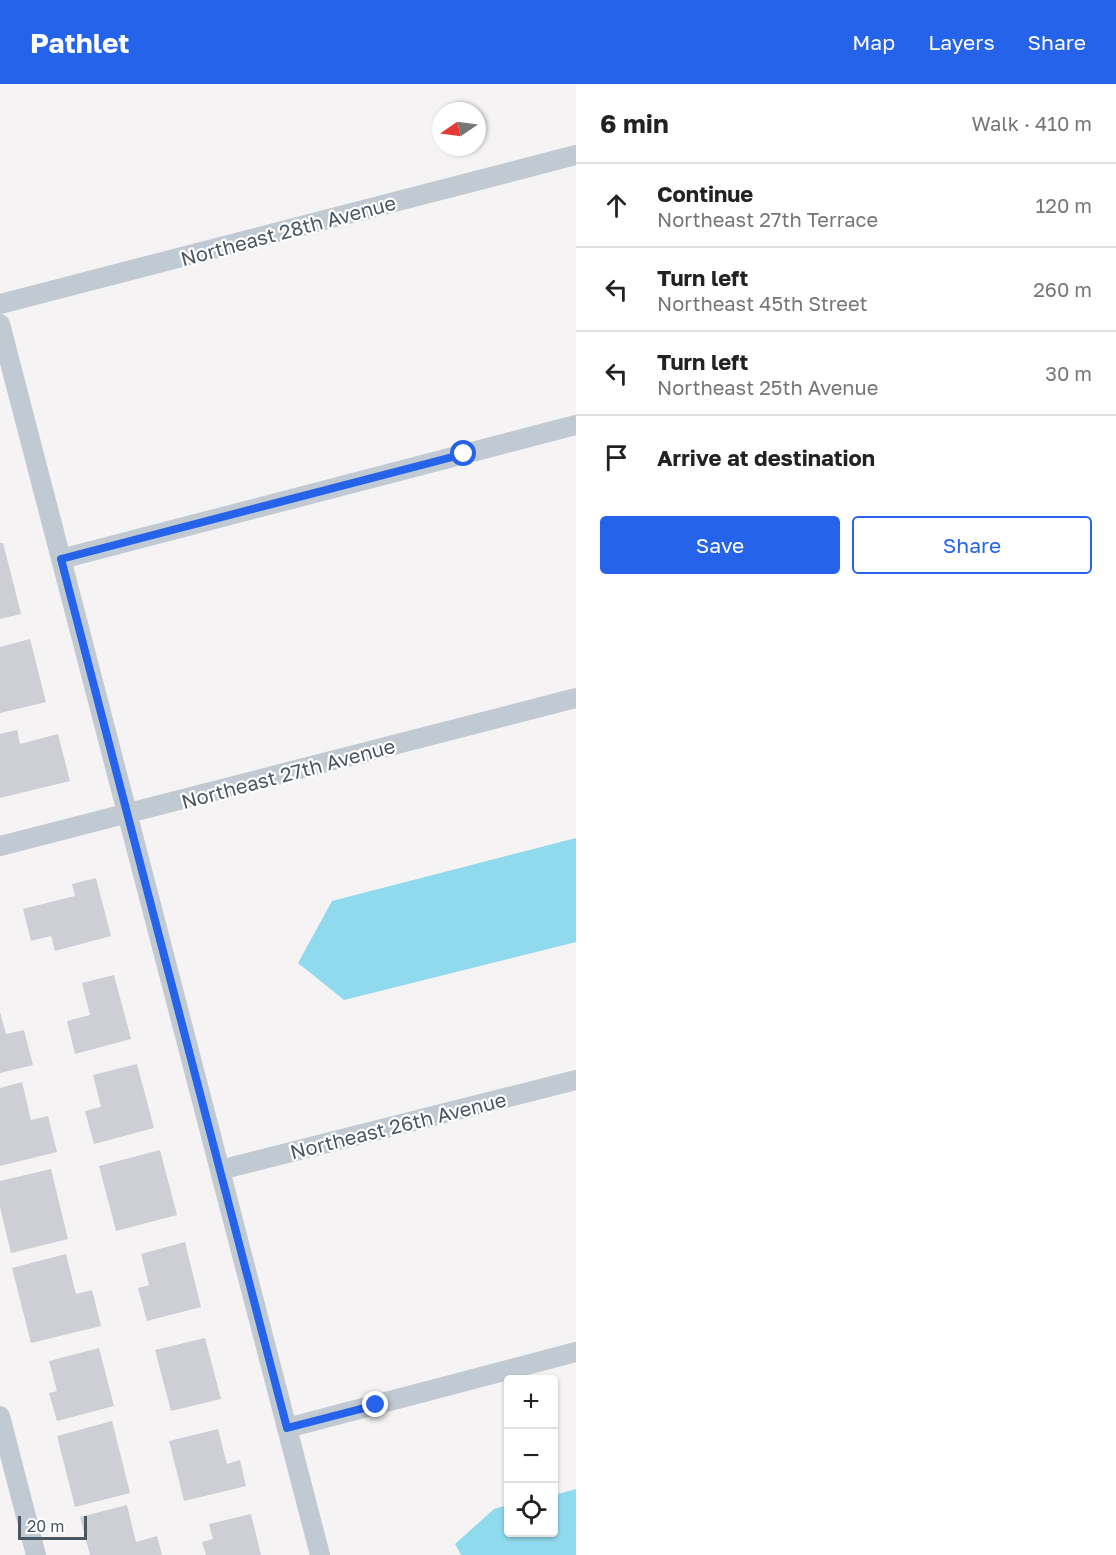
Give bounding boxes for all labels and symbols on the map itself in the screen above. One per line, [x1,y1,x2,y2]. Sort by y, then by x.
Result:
north arrow [432,102,486,156]
street label: Northeast 28th Avenue [178,190,398,270]
route start [450,440,476,466]
street label: Northeast 27th Avenue [178,733,398,813]
street label: Northeast 26th Avenue [287,1087,509,1163]
route end [362,1391,388,1417]
scale bar [18,1513,87,1540]

